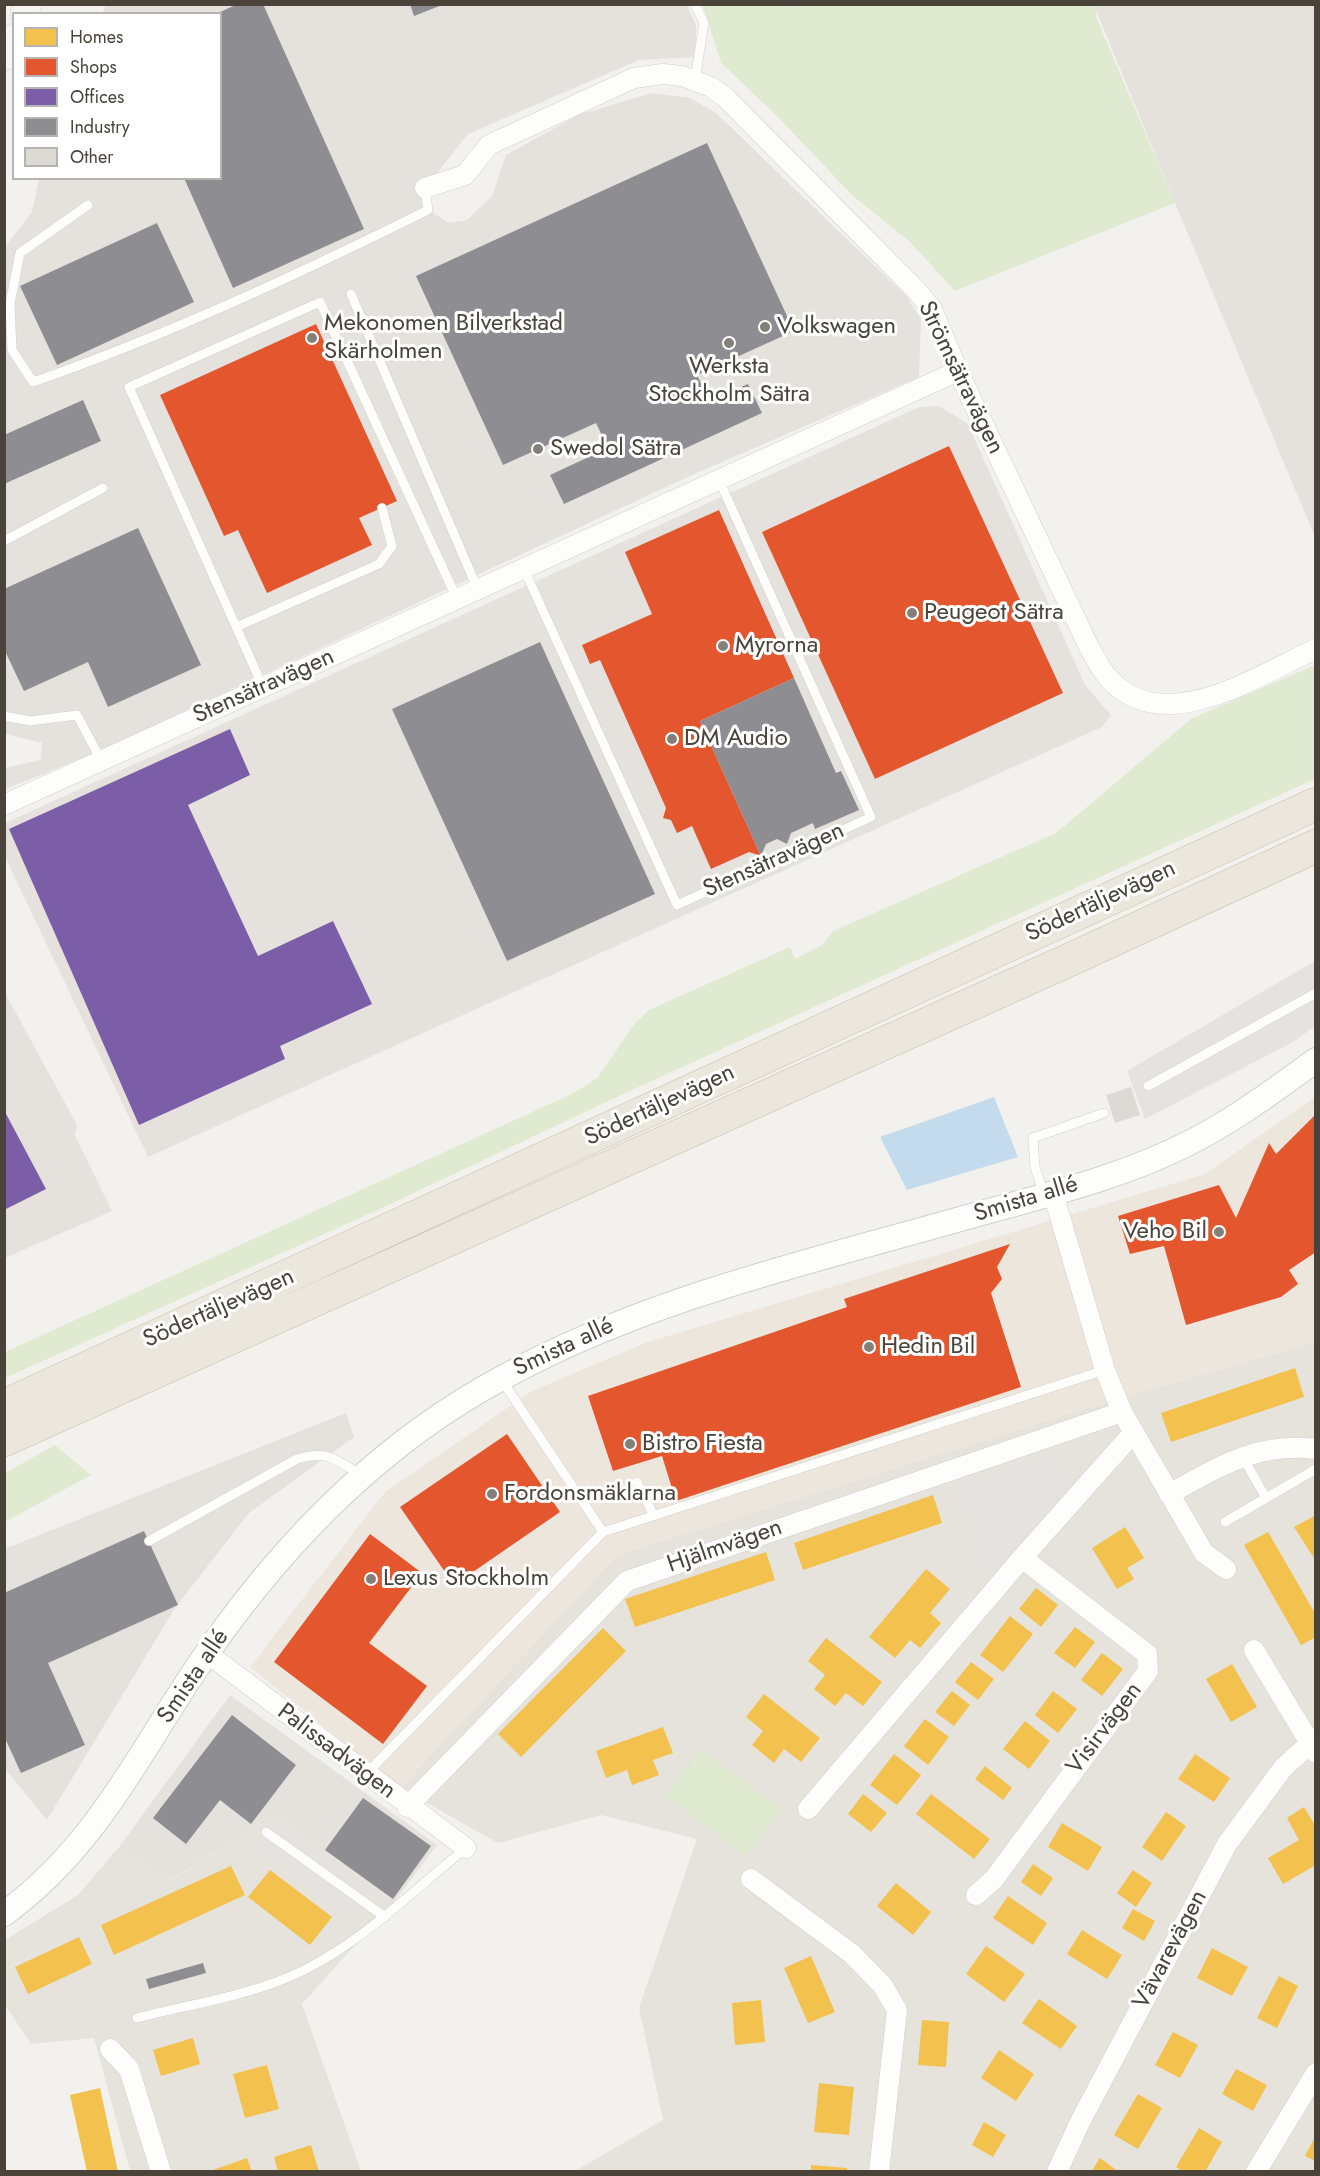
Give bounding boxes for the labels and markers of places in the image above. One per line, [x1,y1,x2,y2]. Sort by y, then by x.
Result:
place label: Mekonomen Bilverkstad Skärholmen [324,310,563,366]
place label: Volkswagen [777,313,896,341]
marker: Volkswagen [758,320,772,334]
marker: Mekonomen Bilverkstad Skärholmen [305,331,319,345]
marker: Werksta Stockholm Sätra [722,336,736,350]
place label: Werksta Stockholm Sätra [648,353,810,409]
place label: Swedol Sätra [550,435,681,463]
marker: Swedol Sätra [531,442,545,456]
place label: Peugeot Sätra [924,599,1064,627]
marker: Peugeot Sätra [905,606,919,620]
place label: Myrorna [735,632,818,660]
marker: Myrorna [716,639,730,653]
place label: DM Audio [684,725,788,753]
marker: DM Audio [665,732,679,746]
place label: Veho Bil [1123,1218,1207,1246]
marker: Veho Bil [1212,1225,1226,1239]
place label: Hedin Bil [881,1333,975,1361]
marker: Hedin Bil [862,1340,876,1354]
place label: Bistro Fiesta [642,1430,763,1458]
marker: Bistro Fiesta [623,1437,637,1451]
place label: Fordonsmäklarna [504,1480,676,1508]
marker: Fordonsmäklarna [485,1487,499,1501]
place label: Lexus Stockholm [383,1565,549,1593]
marker: Lexus Stockholm [364,1572,378,1586]

